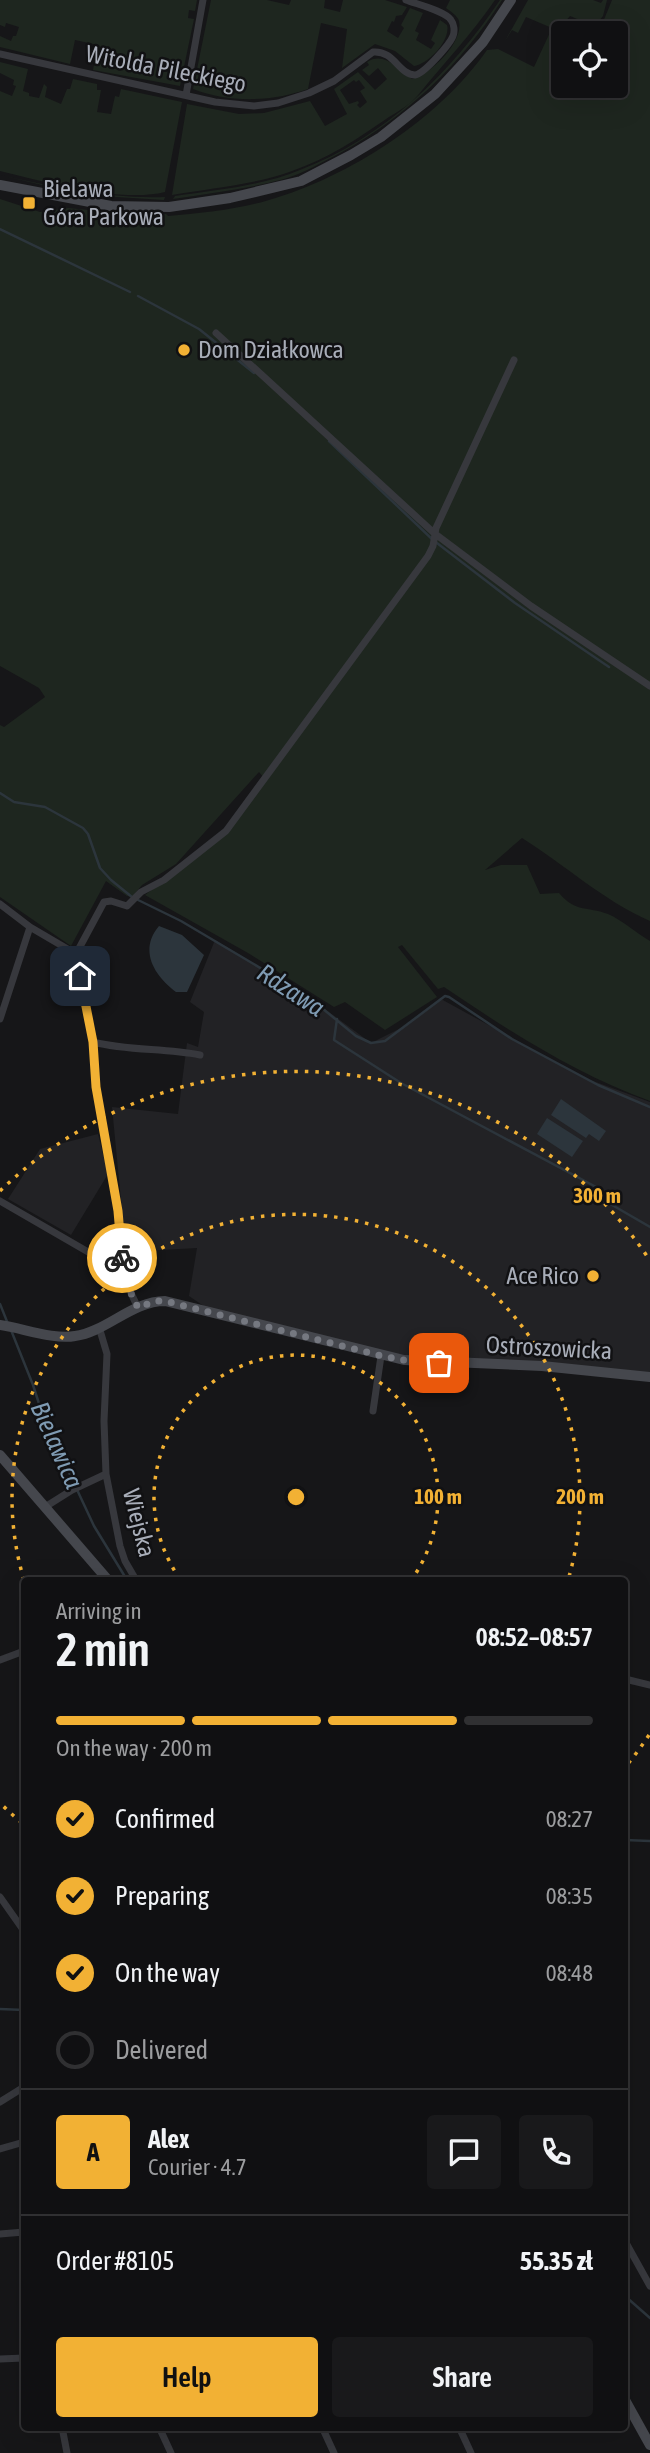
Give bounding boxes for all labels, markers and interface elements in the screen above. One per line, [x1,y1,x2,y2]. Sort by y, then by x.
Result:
map controls [551,21,628,98]
button: locate [551,21,628,98]
street label: Witolda Pileckiego [84,40,249,97]
place label: Bielawa Góra Parkowa [43,175,164,230]
marker: Bielawa Góra Parkowa [21,195,37,211]
place label: Dom Działkowca [198,336,344,363]
marker: Dom Działkowca [176,342,192,358]
pin [50,946,110,1006]
icon: home [61,957,99,995]
water label: Rdzawa [252,957,330,1023]
text: 300 m [573,1183,621,1207]
courier [87,1223,157,1293]
icon: bike [103,1239,141,1277]
place label: Ace Rico [506,1262,579,1289]
marker: Ace Rico [585,1268,601,1284]
street label: Ostroszowicka [485,1331,613,1364]
pin [409,1333,469,1393]
icon: bag [420,1344,458,1382]
water label: Bielawica [25,1397,89,1493]
text: 100 m [414,1484,462,1508]
text: 200 m [556,1484,604,1508]
centre of rings [284,1485,308,1509]
street label: Wiejska [118,1486,161,1560]
text: Arriving in [56,1598,142,1624]
text: 08:52–08:57 [476,1622,593,1652]
text: 2 min [56,1623,150,1676]
text: On the way · 200 m [56,1735,212,1761]
icon: check [56,1800,94,1838]
text: Confirmed [115,1804,215,1834]
text: 08:27 [546,1806,593,1832]
icon: check [56,1877,94,1915]
text: Preparing [115,1881,209,1911]
text: 08:35 [546,1883,593,1909]
icon: check [56,1954,94,1992]
text: On the way [115,1958,220,1988]
text: 08:48 [546,1960,593,1986]
text: Delivered [115,2035,208,2065]
button: chat [427,2115,501,2189]
button: phone [519,2115,593,2189]
text: Alex [148,2124,189,2154]
text: A [87,2137,99,2167]
text: Courier · 4.7 [148,2154,247,2180]
text: Order #8105 [56,2246,175,2276]
text: 55.35 zł [520,2246,593,2276]
button: Help [56,2337,318,2417]
button: Share [332,2337,593,2417]

